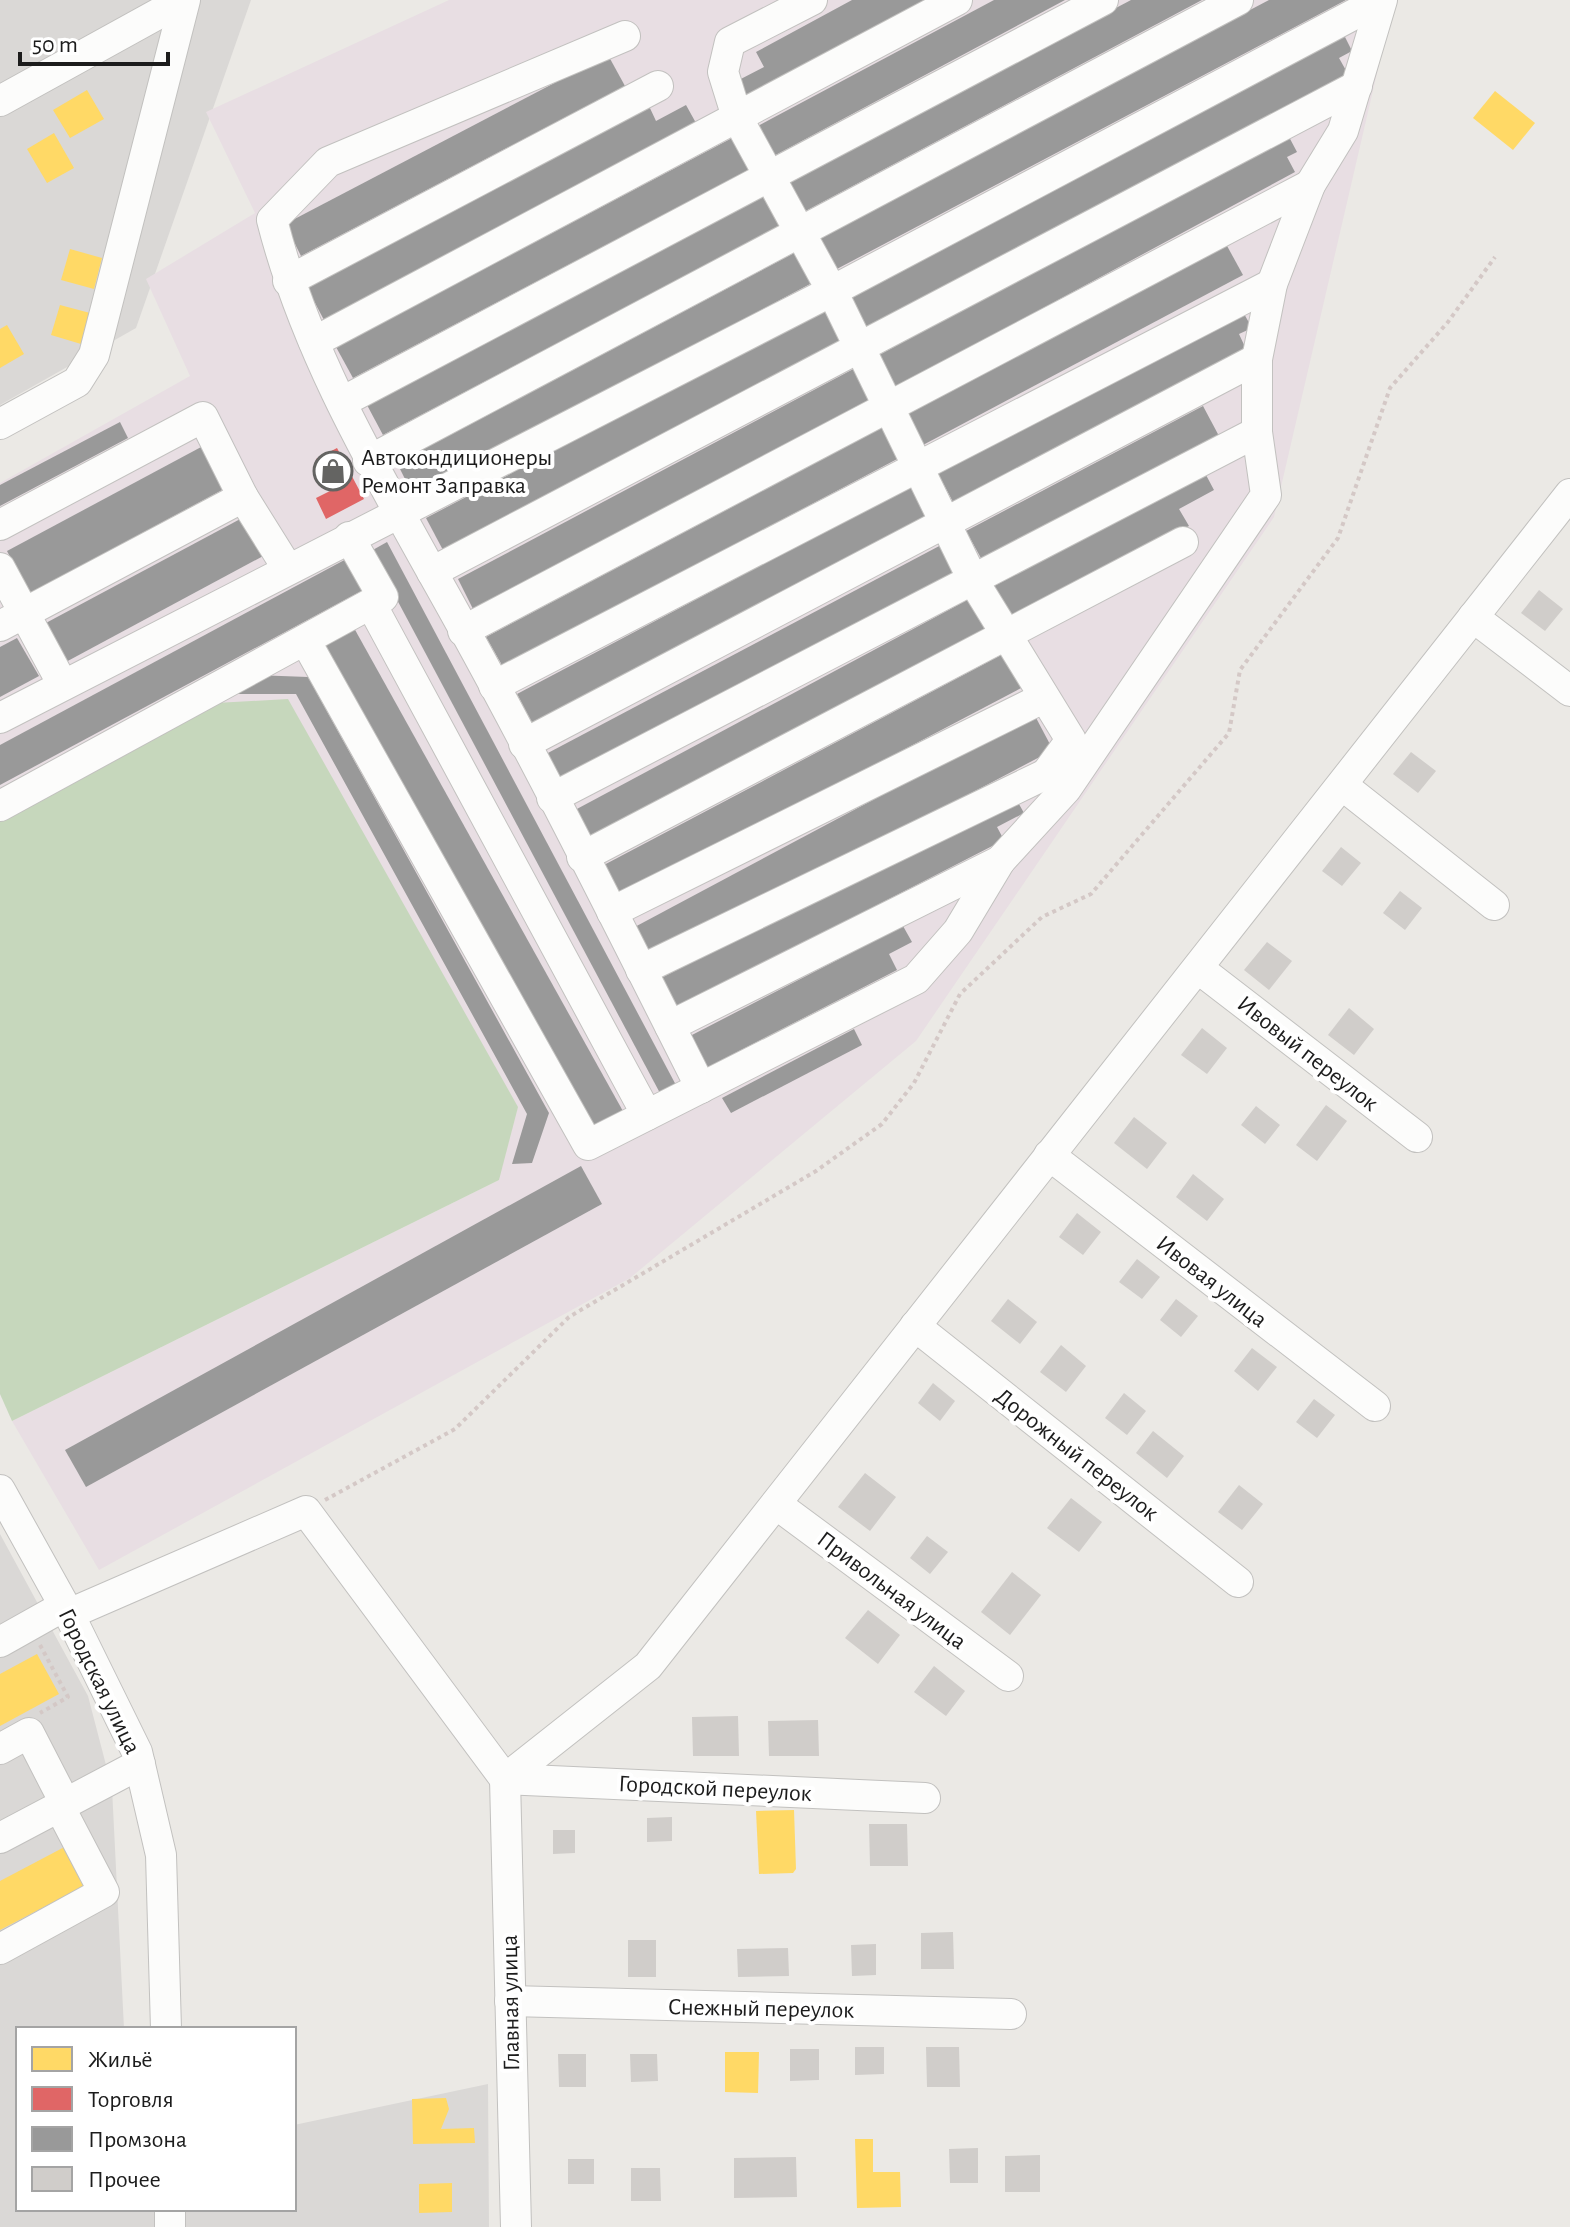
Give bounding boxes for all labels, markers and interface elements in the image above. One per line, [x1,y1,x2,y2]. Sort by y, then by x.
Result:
scale bar [20,16,168,66]
text: 50 m [32,33,78,57]
place label: Автокондиционеры Ремонт Заправка [361,446,552,498]
shop icon: Автокондиционеры Ремонт Заправка [312,450,354,492]
street label: Ивовый переулок [1232,992,1382,1116]
street label: Ивовая улица [1151,1231,1271,1332]
street label: Дорожный переулок [990,1384,1163,1526]
street label: Привольная улица [812,1527,970,1654]
street label: Городская улица [54,1605,145,1758]
street label: Городской переулок [618,1772,812,1806]
street label: Главная улица [498,1935,524,2071]
street label: Снежный переулок [668,1995,854,2023]
legend [16,2027,296,2211]
text: Жильё [88,2048,153,2072]
text: Торговля [88,2088,174,2112]
text: Промзона [88,2128,187,2152]
text: Прочее [88,2168,161,2192]

